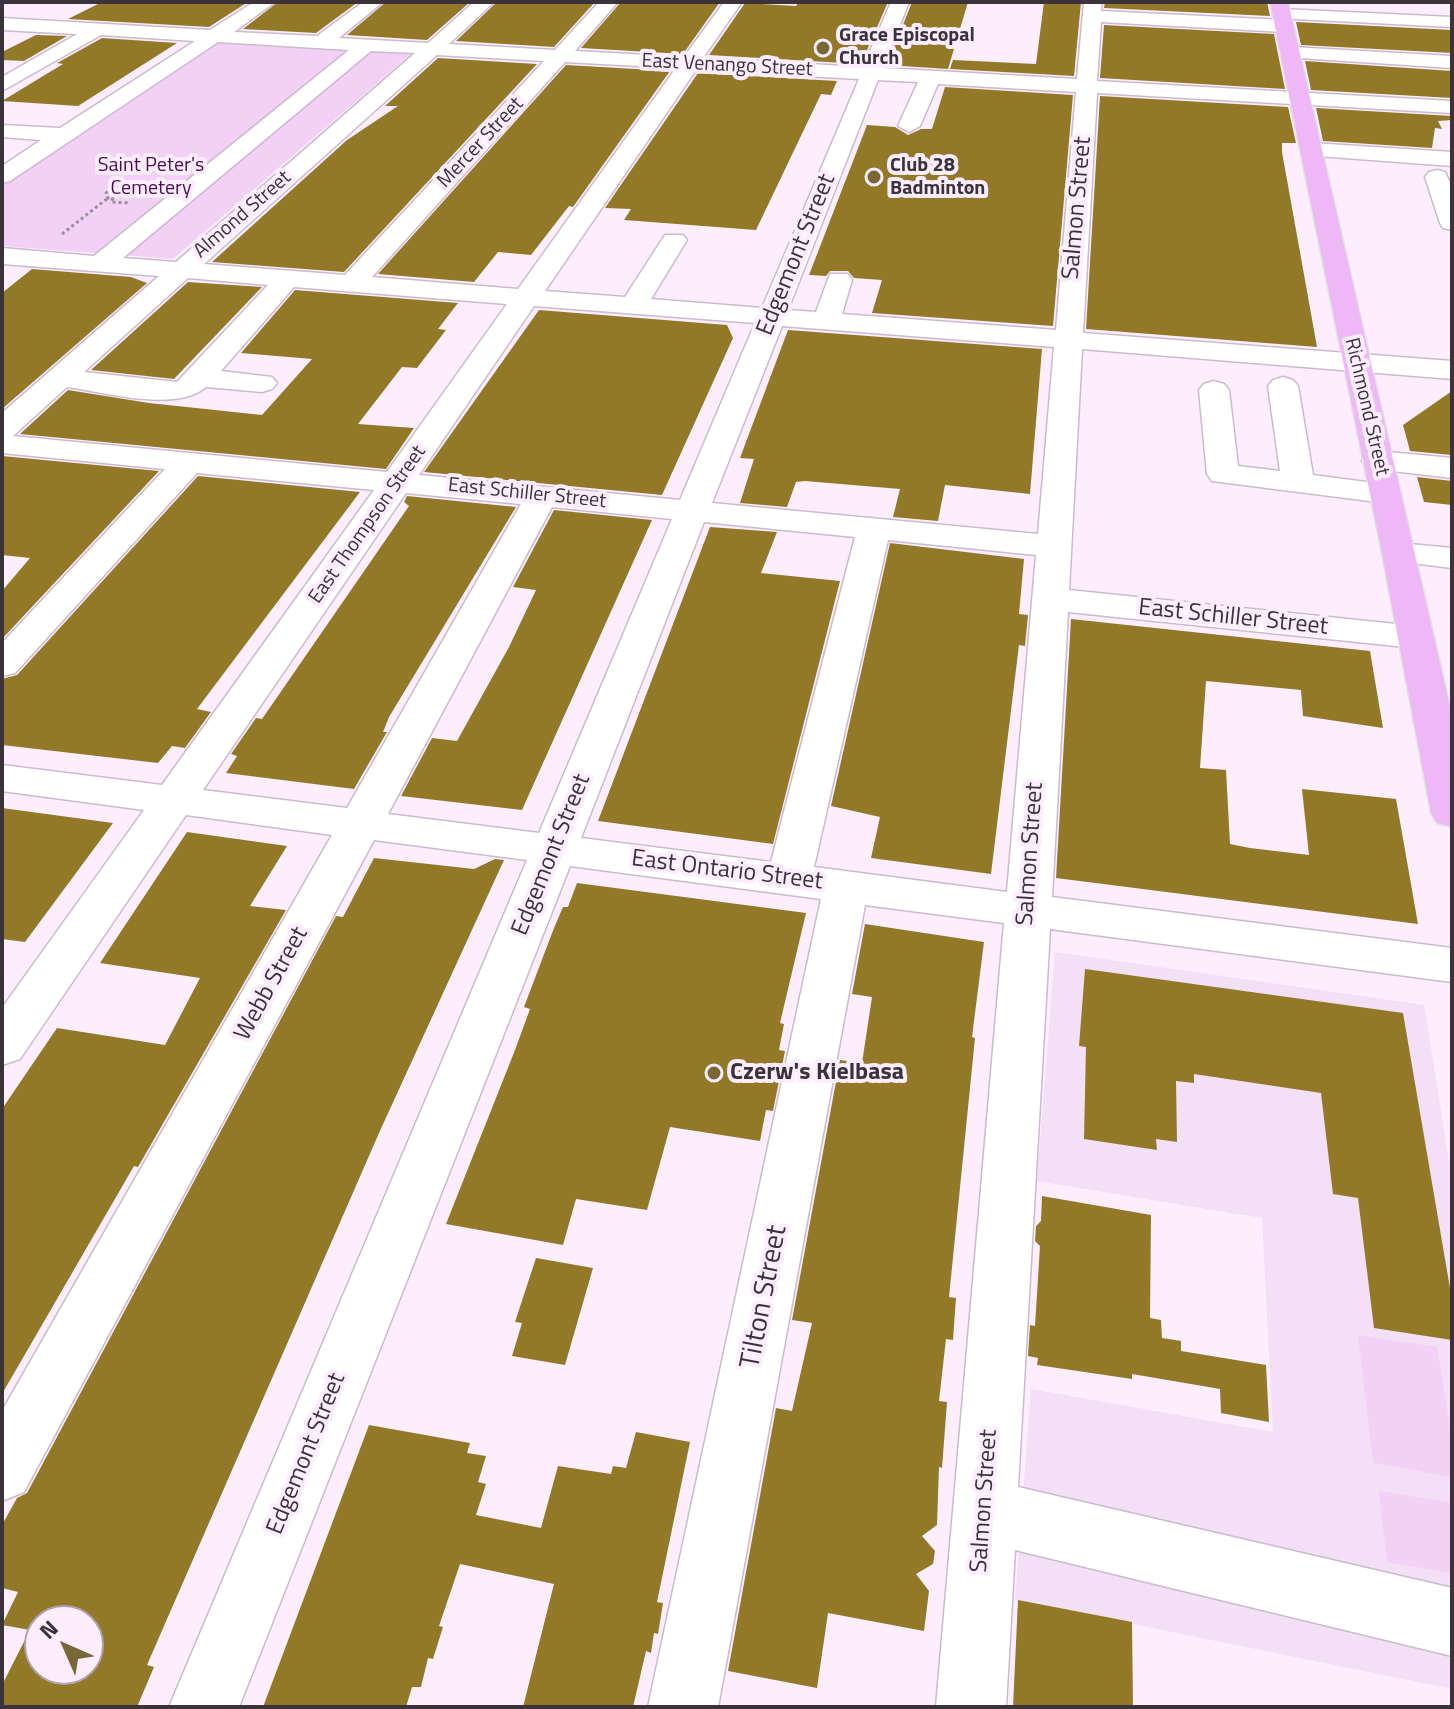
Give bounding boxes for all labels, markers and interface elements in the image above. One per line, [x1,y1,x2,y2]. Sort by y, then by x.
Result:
place label: Grace Episcopal Church [839,24,975,71]
marker: Grace Episcopal Church [814,39,832,57]
street label: East Venango Street [641,50,813,82]
street label: Mercer Street [433,93,529,193]
street label: Salmon Street [1057,135,1099,281]
park label: Saint Peter's Cemetery [98,154,204,201]
place label: Club 28 Badminton [890,154,985,201]
street label: Almond Street [189,166,297,264]
marker: Club 28 Badminton [865,168,883,186]
street label: Edgemont Street [752,170,842,340]
street label: Richmond Street [1338,336,1394,478]
street label: East Thompson Street [304,441,432,609]
street label: East Schiller Street [447,474,607,514]
street label: East Schiller Street [1137,594,1329,642]
street label: Edgemont Street [507,770,597,940]
street label: Salmon Street [1012,781,1050,927]
street label: East Ontario Street [630,845,824,897]
street label: Webb Street [229,922,315,1046]
place label: Czerw's Kielbasa [730,1059,904,1087]
marker: Czerw's Kielbasa [705,1064,723,1082]
street label: Tilton Street [735,1222,795,1372]
street label: Edgemont Street [262,1369,352,1539]
street label: Salmon Street [966,1428,1004,1574]
north arrow [24,1605,104,1685]
text: N [31,1612,66,1647]

